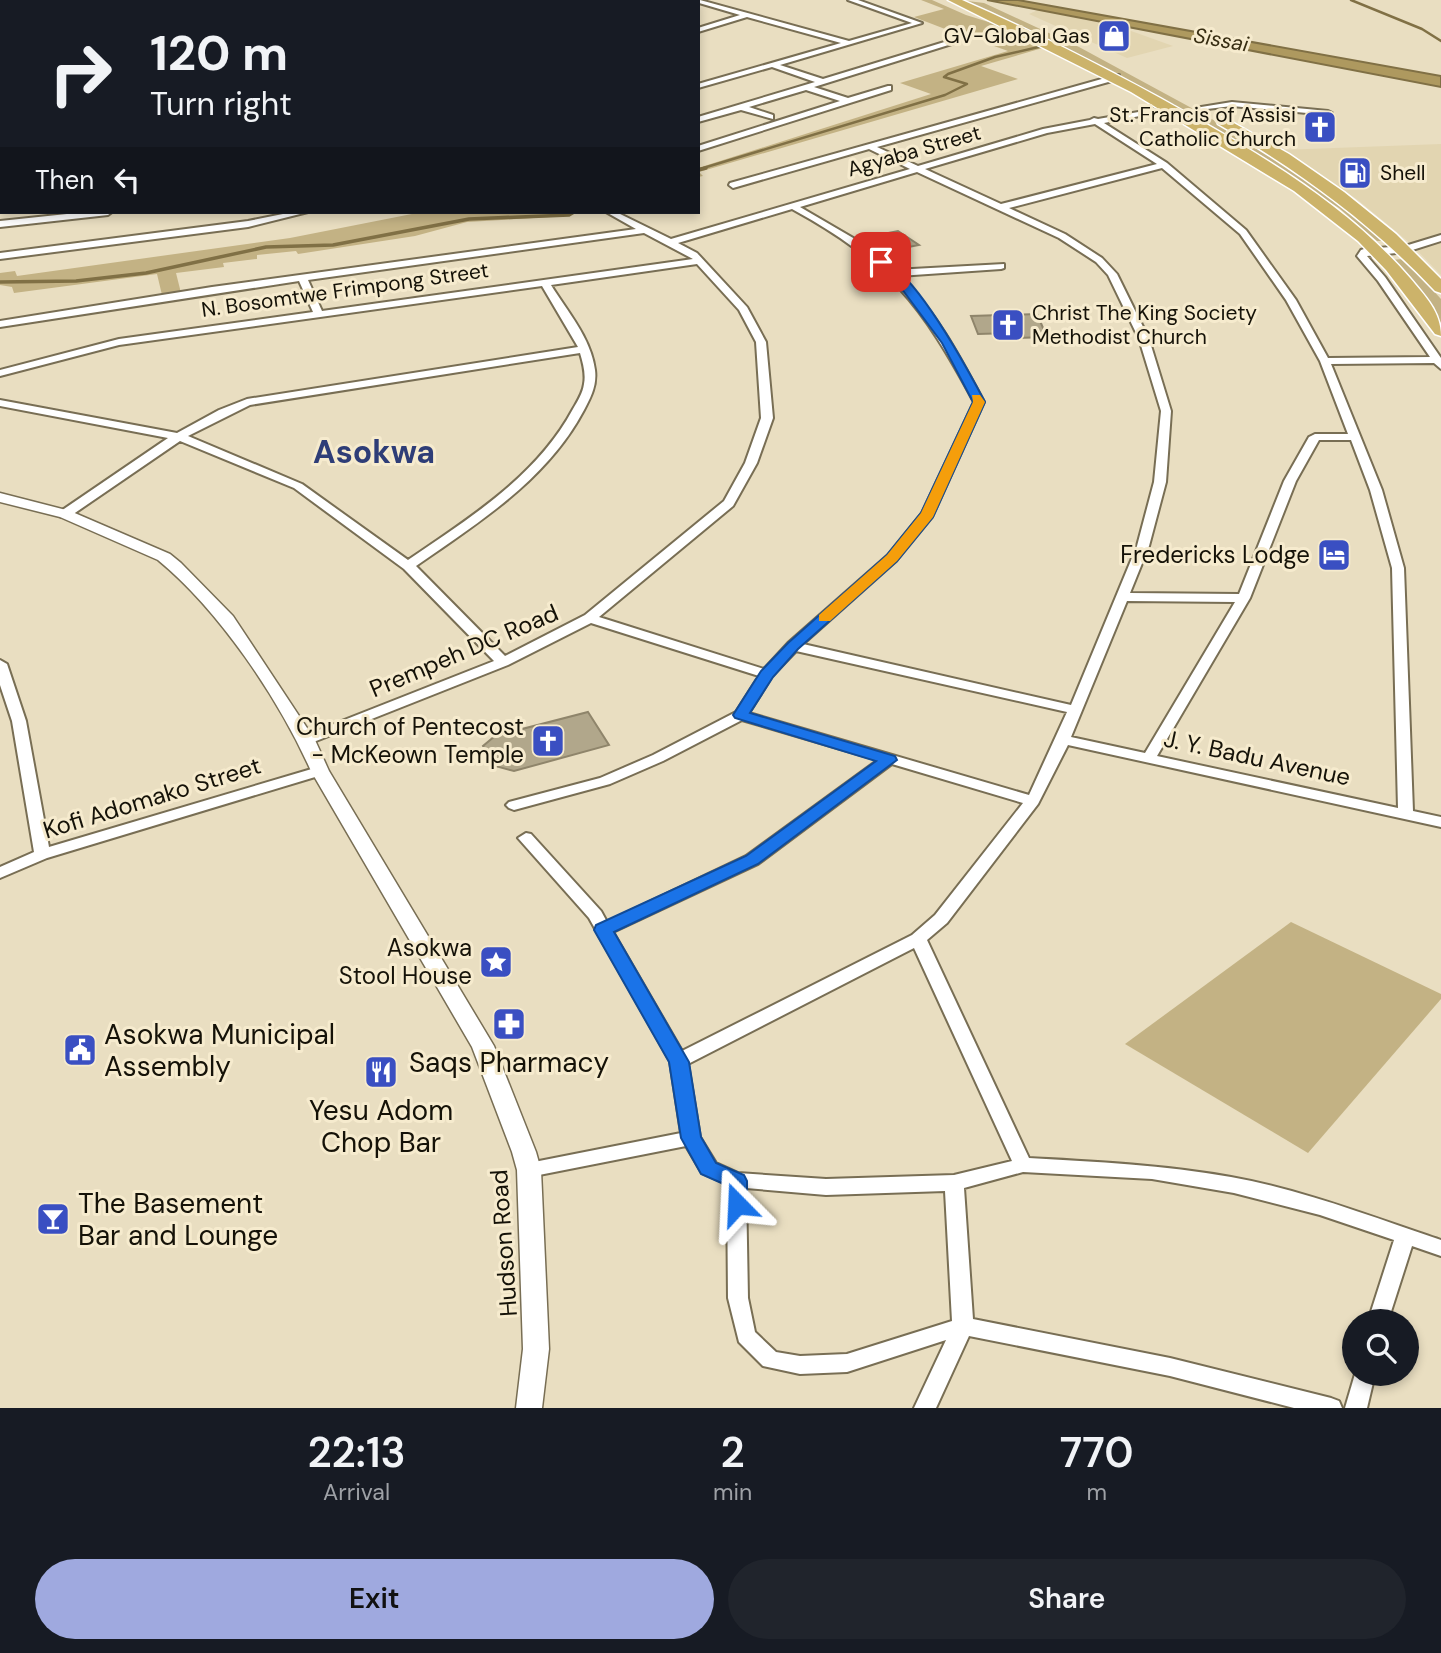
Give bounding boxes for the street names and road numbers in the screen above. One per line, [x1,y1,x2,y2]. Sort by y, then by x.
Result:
street label: Agyaba Street [844,119,984,183]
street label: N. Bosomtwe Frimpong Street [200,256,490,324]
street label: Prempeh DC Road [365,597,563,704]
street label: J. Y. Badu Avenue [1161,723,1353,792]
street label: Kofi Adomako Street [39,750,265,845]
street label: Hudson Road [483,1168,524,1318]

